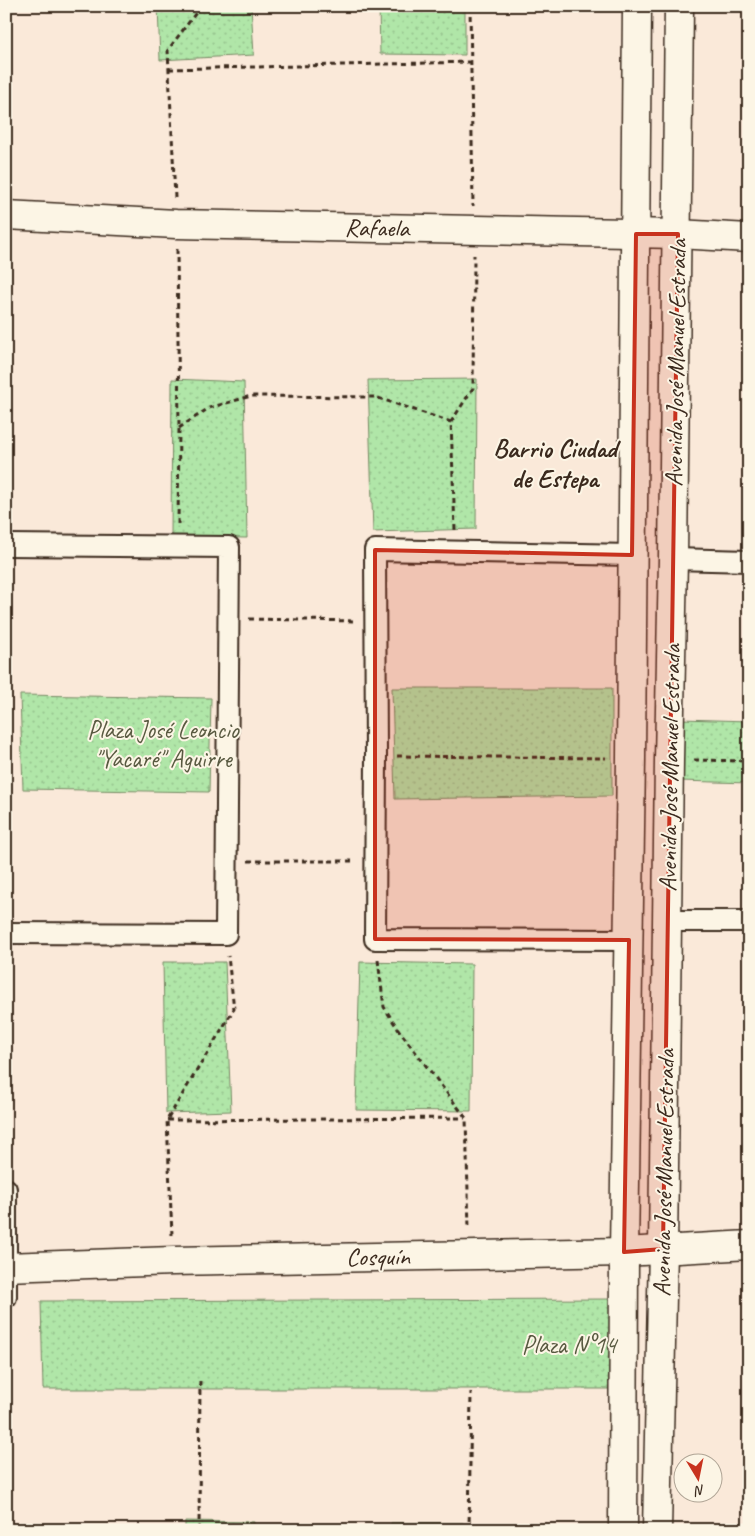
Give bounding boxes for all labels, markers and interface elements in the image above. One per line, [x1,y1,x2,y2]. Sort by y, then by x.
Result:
street label: Rafaela [344,211,412,245]
street label: Avenida José Manuel Estrada [658,237,694,487]
district label: Barrio Ciudad de Estepa [493,432,621,495]
street label: Avenida José Manuel Estrada [652,642,688,892]
park label: Plaza José Leoncio "Yacaré" Aguirre [87,714,240,775]
street label: Avenida José Manuel Estrada [646,1047,682,1297]
street label: Cosquín [346,1240,411,1274]
park label: Plaza N°14 [522,1329,619,1361]
north arrow [672,1454,722,1504]
text: N [692,1481,706,1500]

